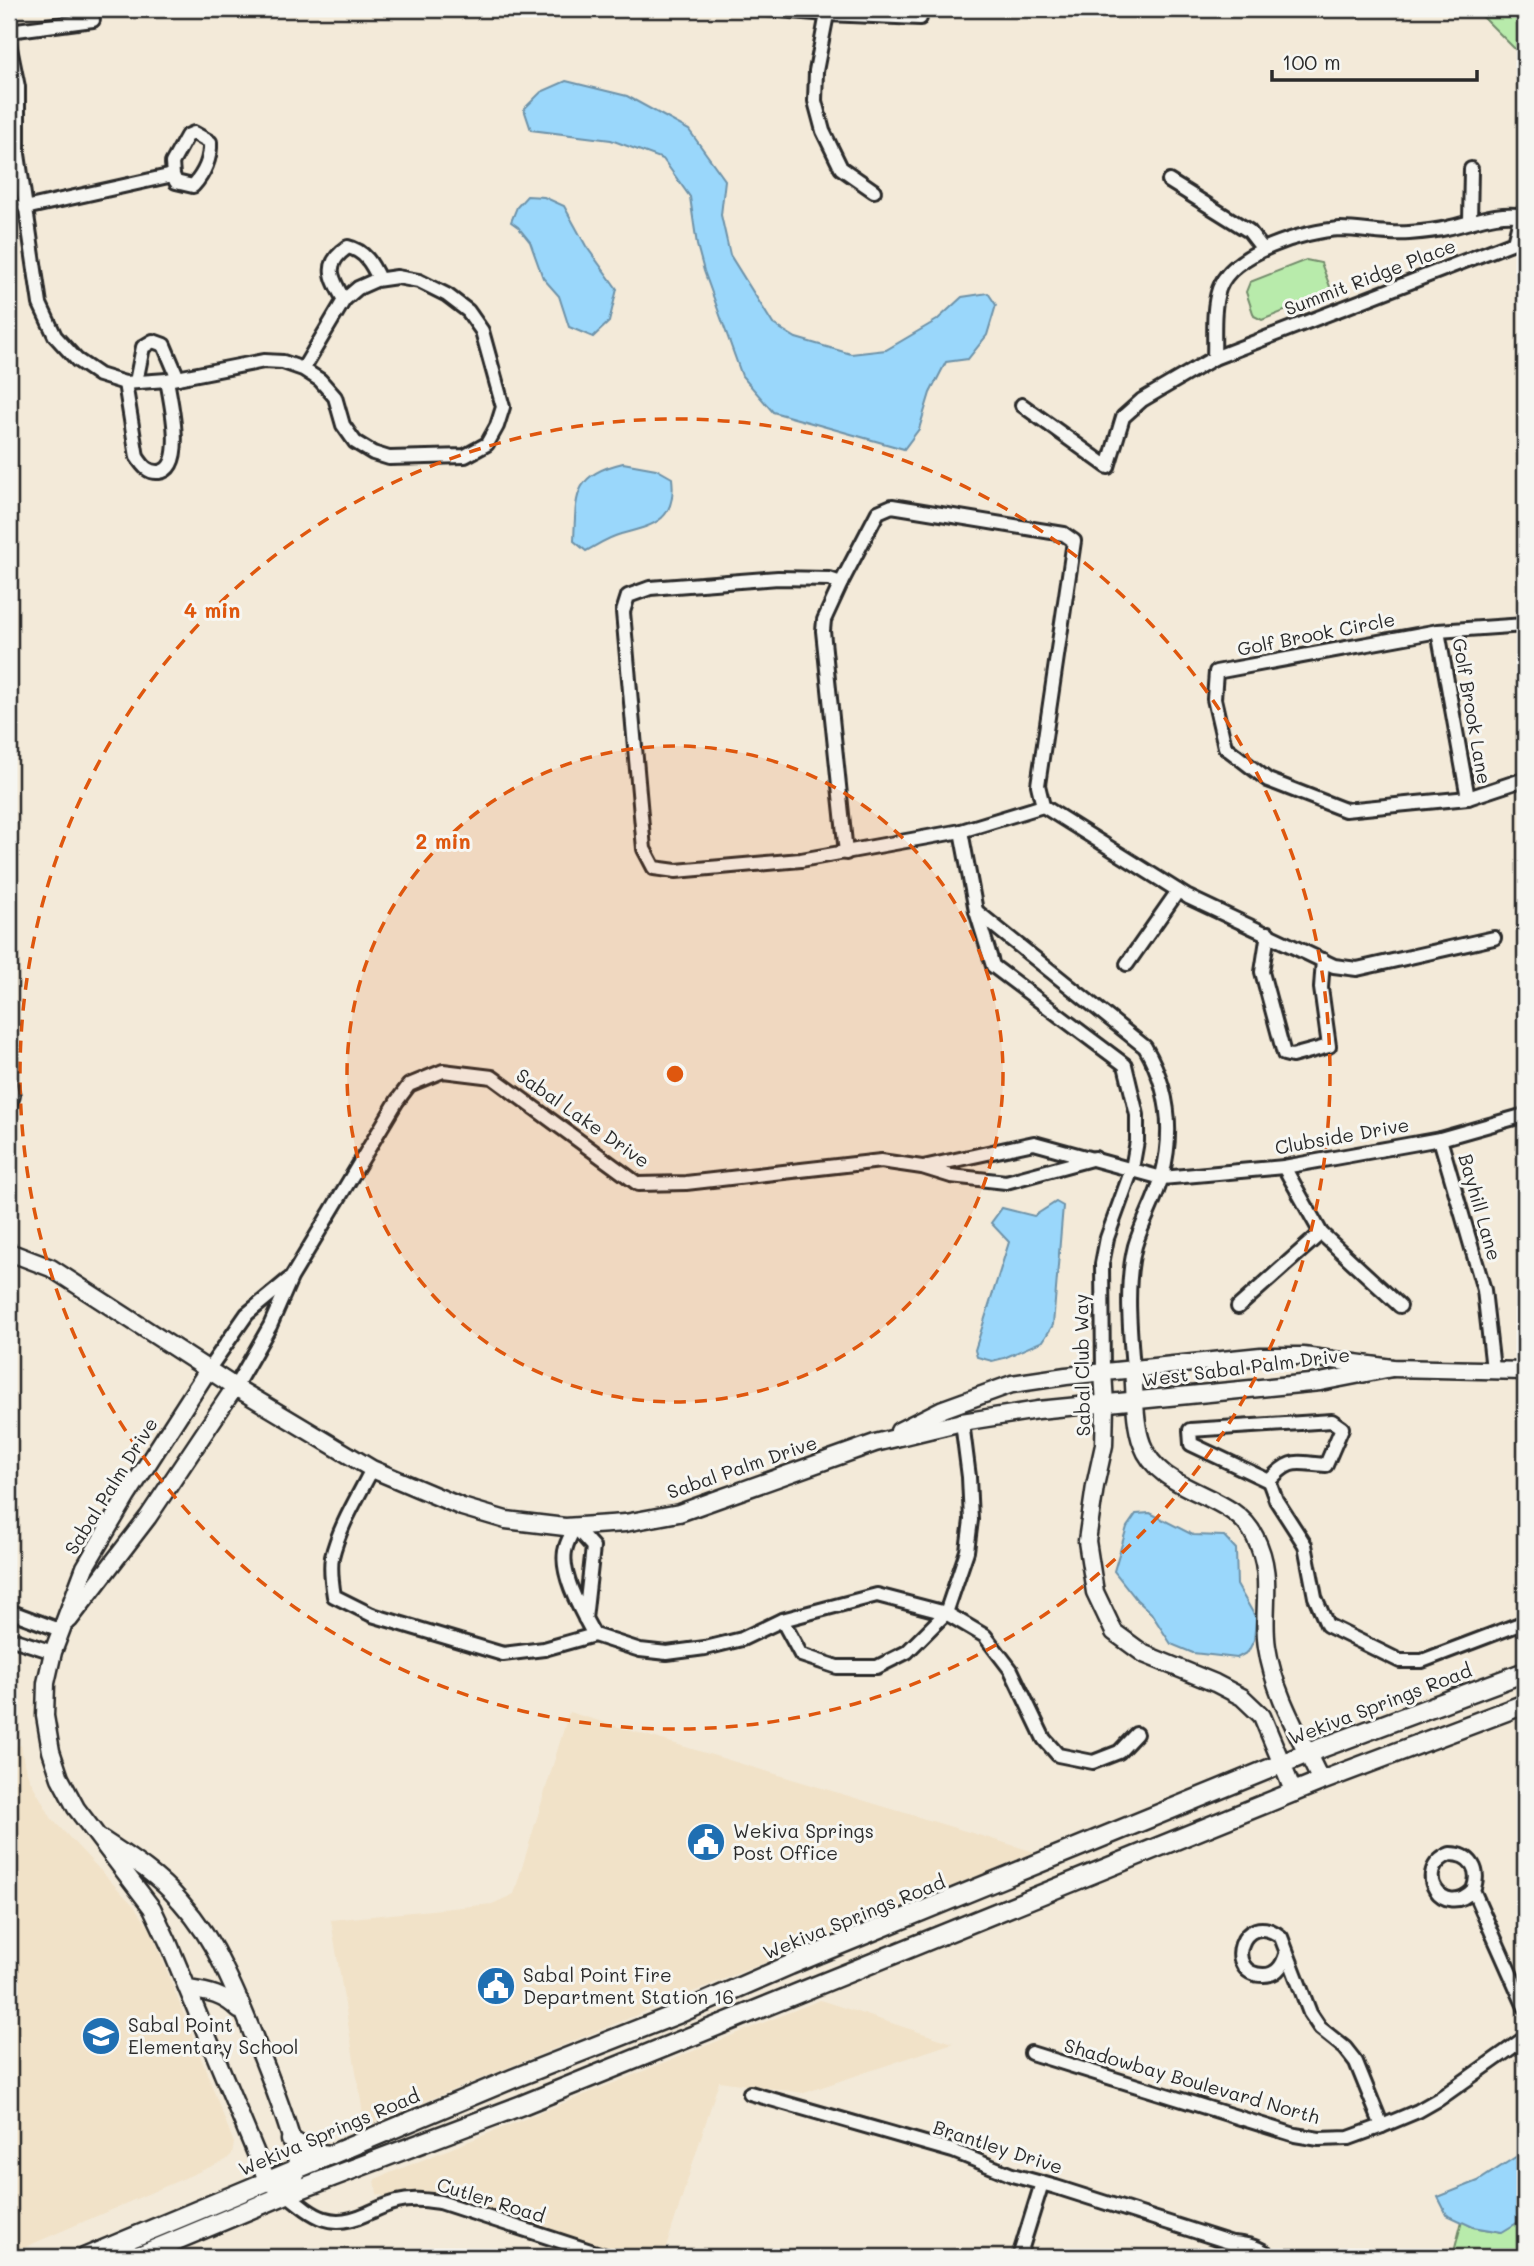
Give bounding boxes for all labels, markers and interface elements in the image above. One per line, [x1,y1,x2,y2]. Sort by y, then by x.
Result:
scale bar [1272,38,1476,82]
text: 100 m [1282,48,1341,75]
street label: Summit Ridge Place [1281,232,1459,321]
text: 4 min [184,596,240,623]
street label: Golf Brook Circle [1235,606,1397,661]
street label: Golf Brook Lane [1447,636,1498,786]
text: 2 min [415,827,471,854]
street label: Sabal Lake Drive [512,1062,655,1173]
centre of rings [663,1062,687,1086]
street label: Clubside Drive [1273,1111,1411,1160]
street label: Bayhill Lane [1453,1151,1508,1263]
street label: Sabal Club Way [1068,1293,1095,1437]
street label: West Sabal Palm Drive [1141,1341,1351,1392]
street label: Sabal Palm Drive [58,1413,163,1559]
street label: Sabal Palm Drive [664,1429,820,1504]
street label: Wekiva Springs Road [1285,1657,1475,1750]
place label: Wekiva Springs Post Office [733,1818,874,1865]
public building icon: Wekiva Springs Post Office [685,1821,727,1863]
street label: Wekiva Springs Road [759,1869,949,1965]
place label: Sabal Point Fire Department Station 16 [523,1962,734,2009]
public building icon: Sabal Point Fire Department Station 16 [475,1965,517,2007]
place label: Sabal Point Elementary School [128,2012,298,2059]
school or university icon: Sabal Point Elementary School [80,2015,122,2057]
street label: Shadowbay Boulevard North [1061,2032,1323,2129]
street label: Wekiva Springs Road [235,2082,423,2181]
street label: Brantley Drive [930,2114,1066,2179]
street label: Cutler Road [434,2171,548,2228]

